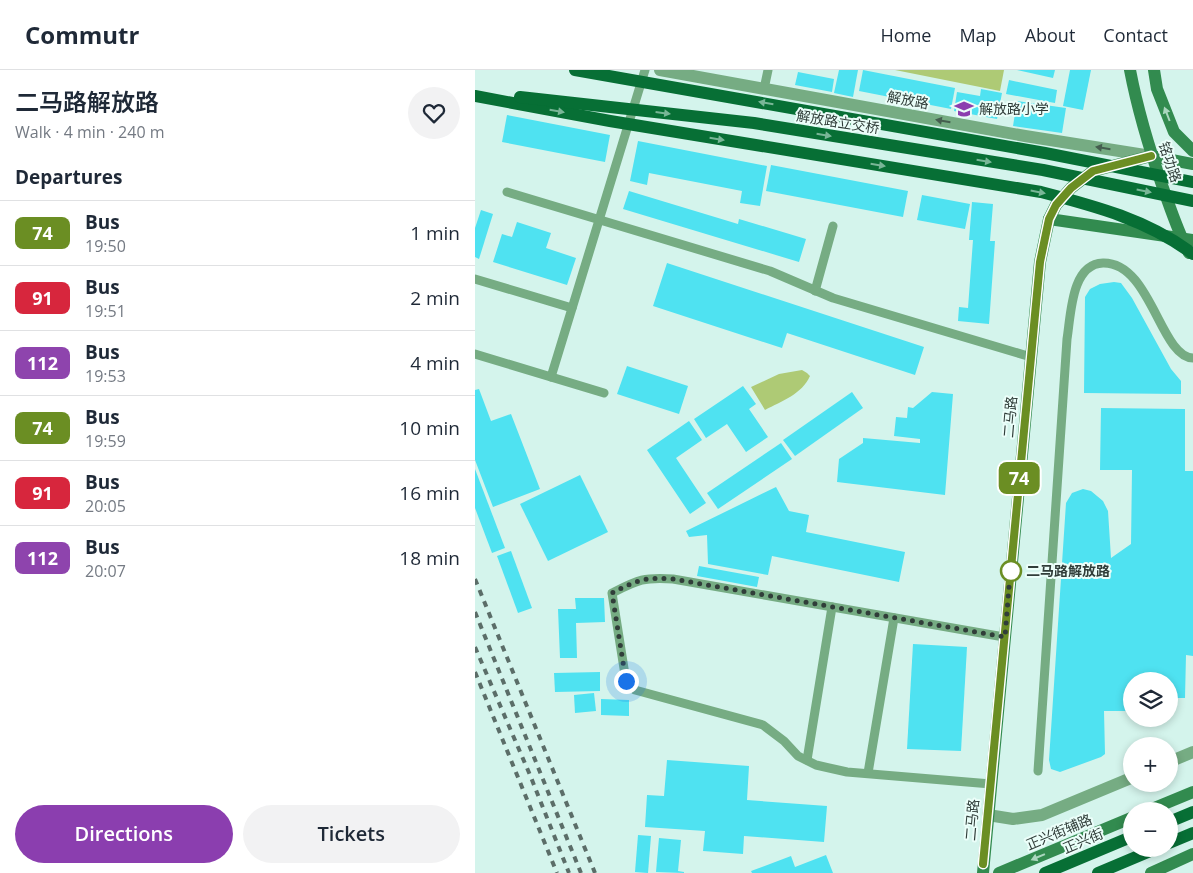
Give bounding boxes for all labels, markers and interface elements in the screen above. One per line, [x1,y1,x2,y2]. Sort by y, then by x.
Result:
text: Commutr [25,18,139,51]
text: Home [881,23,931,47]
text: Map [959,23,997,47]
text: About [1025,23,1075,47]
text: Contact [1103,23,1168,47]
text: 二马路解放路 [15,85,159,118]
button: heart [408,87,460,139]
street label: 解放路 [886,87,930,113]
school or university icon: 解放路小学 [953,98,975,120]
one-way arrow [758,99,774,107]
place label: 解放路小学 [979,99,1049,118]
street label: 解放路立交桥 [795,106,881,137]
one-way arrow [1163,106,1171,121]
one-way arrow [550,108,566,116]
one-way arrow [655,109,671,117]
one-way arrow [934,117,950,125]
text: Walk · 4 min · 240 m [15,121,165,143]
one-way arrow [816,131,832,139]
one-way arrow [710,135,726,143]
street label: 铭功路 [1155,139,1186,185]
one-way arrow [1095,144,1111,152]
one-way arrow [976,157,992,165]
one-way arrow [870,162,886,170]
text: Departures [15,164,122,190]
one-way arrow [1136,187,1152,195]
one-way arrow [1030,188,1046,196]
text: Bus [85,209,120,235]
text: 1 min [410,220,460,246]
text: 74 [32,221,53,245]
text: 19:50 [85,235,126,257]
text: Bus [85,274,120,300]
text: 2 min [410,285,460,311]
text: 91 [32,286,53,310]
text: 19:51 [85,300,126,322]
text: Bus [85,339,120,365]
text: 4 min [410,350,460,376]
text: 112 [27,351,58,375]
text: 19:53 [85,365,126,387]
street label: 二马路 [998,395,1021,439]
text: Bus [85,404,120,430]
text: 10 min [399,415,460,441]
text: 74 [32,416,53,440]
text: 19:59 [85,430,126,452]
line badge: 74 [997,462,1041,494]
text: 74 [1009,466,1029,490]
text: Bus [85,469,120,495]
text: 16 min [399,480,460,506]
text: 91 [32,481,53,505]
text: 20:05 [85,495,126,517]
text: Bus [85,534,120,560]
text: 18 min [399,545,460,571]
text: 112 [27,546,58,570]
text: 20:07 [85,560,126,582]
marker: 二马路解放路 [1000,560,1022,582]
place label: 二马路解放路 [1026,561,1110,580]
your location [614,669,639,694]
map controls [1123,672,1178,857]
button: layers [1123,672,1178,727]
button: + [1123,737,1178,792]
street label: 二马路 [960,798,983,842]
button: − [1123,802,1178,857]
button: Directions [15,805,233,863]
button: Tickets [243,805,460,863]
street label: 正兴街辅路 [1024,811,1094,853]
street label: 正兴街 [1060,825,1106,857]
one-way arrow [1031,853,1045,861]

